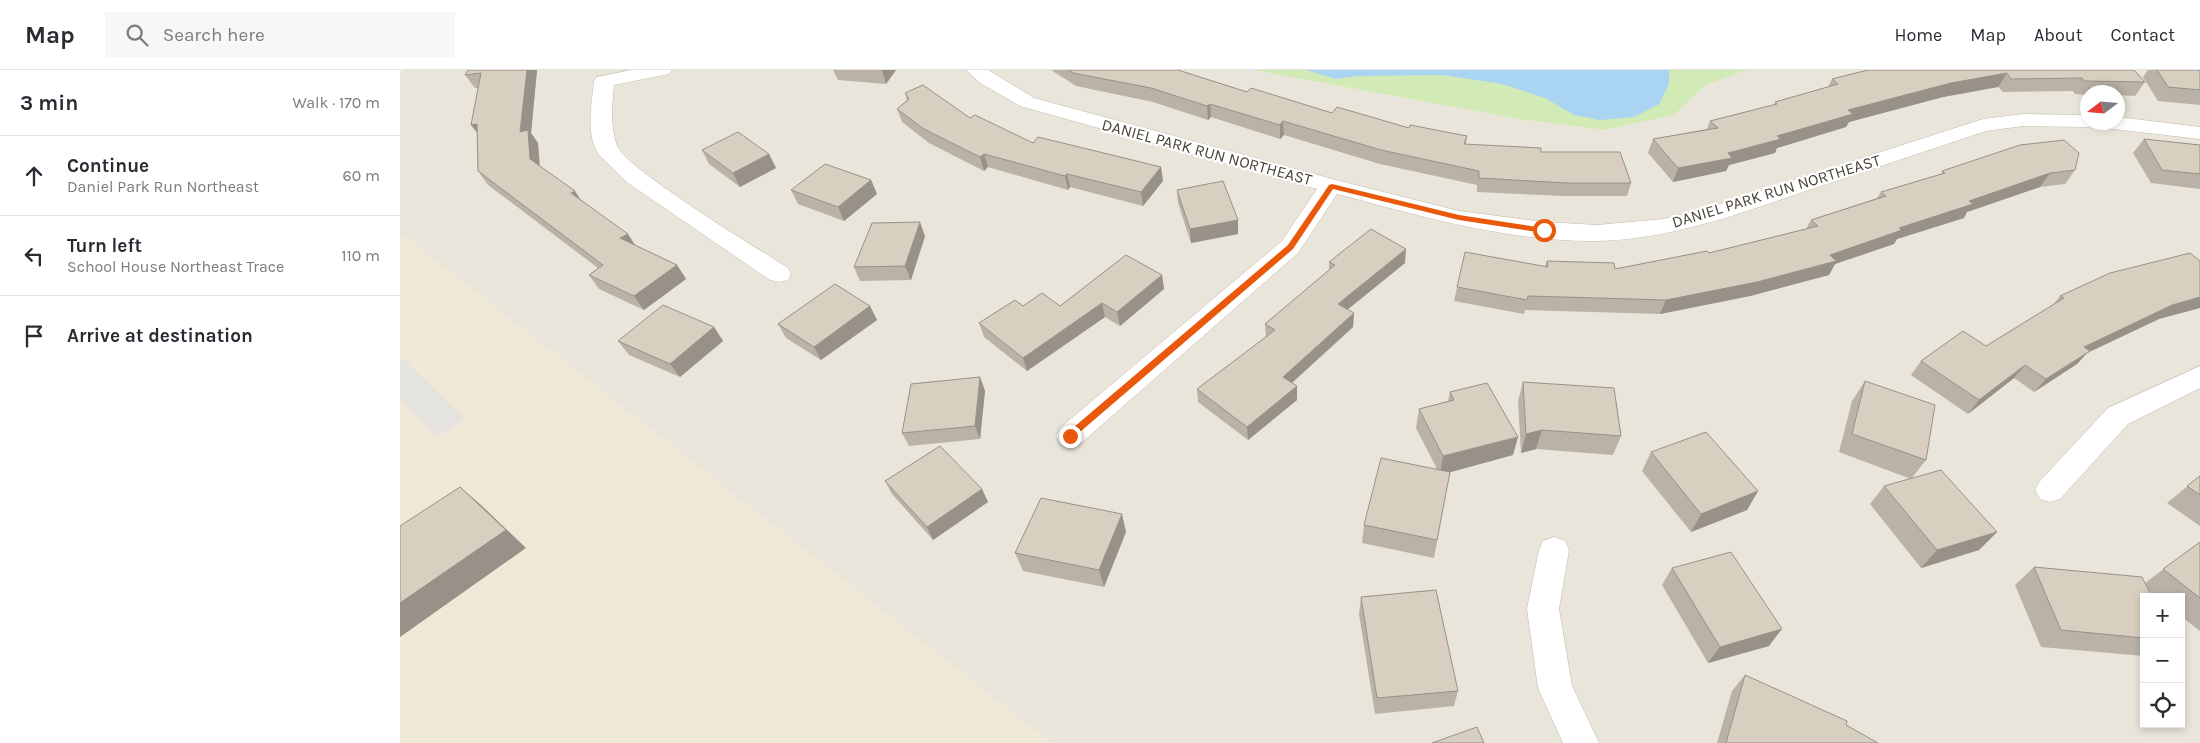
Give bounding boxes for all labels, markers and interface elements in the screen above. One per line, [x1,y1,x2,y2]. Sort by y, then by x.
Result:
search box [105,12,455,57]
text: Map [25,21,75,49]
icon: search [123,21,151,49]
text: Search here [163,24,265,46]
text: Home [1894,24,1942,46]
text: Map [1970,24,2006,46]
text: About [2034,24,2083,46]
text: Contact [2111,24,2175,46]
north arrow [2080,85,2125,130]
text: 3 min [20,91,78,115]
text: Walk · 170 m [292,93,380,112]
street label: DANIEL PARK RUN NORTHEAST [1100,115,1314,189]
street label: DANIEL PARK RUN NORTHEAST [1670,150,1882,232]
text: Continue [67,155,149,177]
icon: ahead [20,162,48,190]
text: 60 m [343,166,380,185]
text: Daniel Park Run Northeast [67,177,259,196]
route start [1533,219,1556,242]
text: Turn left [67,235,142,257]
icon: left [20,242,48,270]
text: 110 m [341,246,380,265]
text: School House Northeast Trace [67,257,284,276]
icon: arrive [20,322,48,350]
text: Arrive at destination [67,325,253,347]
route end [1059,425,1082,448]
map controls [2140,593,2185,728]
button: + [2140,593,2185,638]
button: − [2140,638,2185,683]
button: locate [2140,683,2185,728]

